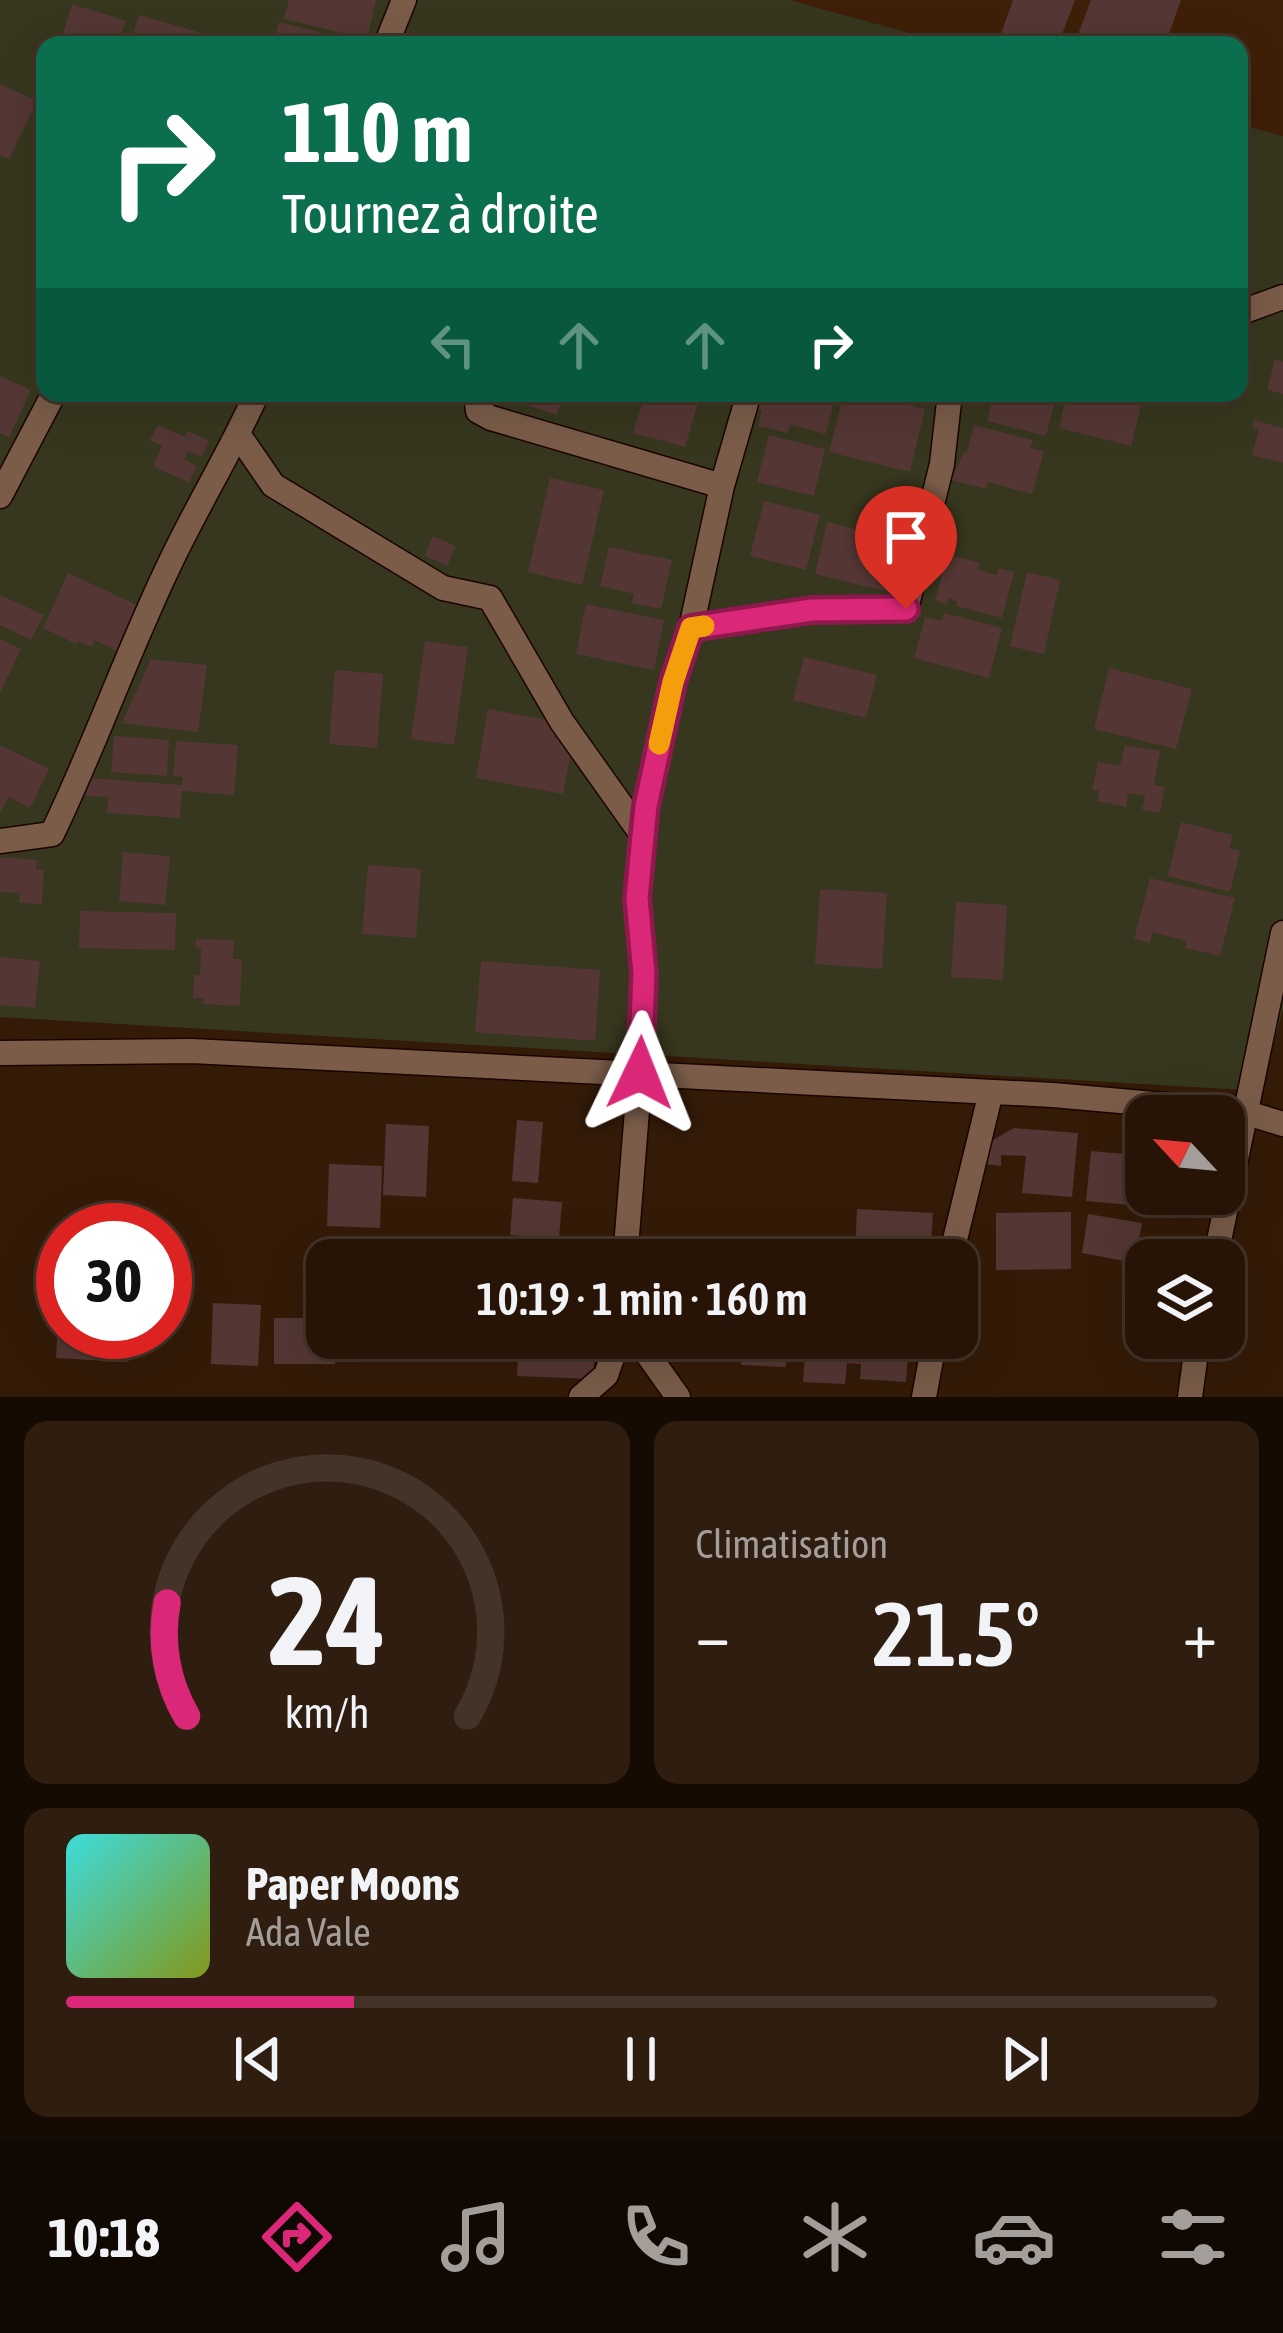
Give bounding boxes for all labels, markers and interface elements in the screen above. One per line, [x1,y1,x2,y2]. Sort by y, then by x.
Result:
icon: right [84,84,240,240]
text: 110 m [282,84,472,180]
text: Tournez à droite [282,183,599,244]
icon: left [420,312,486,378]
icon: ahead [546,312,612,378]
icon: ahead [672,312,738,378]
icon: right [798,312,864,378]
pin [855,486,957,609]
icon: arrive [873,504,939,570]
position arrow [577,1010,703,1136]
north arrow [1125,1095,1245,1215]
map controls [1125,1095,1245,1359]
speed limit sign: 30 [36,1203,192,1359]
button: layers [1125,1239,1245,1359]
text: 10:19 · 1 min · 160 m [476,1273,808,1325]
text: Climatisation [696,1522,888,1566]
text: 24 [268,1548,385,1691]
text: 21.5° [872,1582,1040,1685]
text: − [696,1596,730,1672]
text: + [1183,1596,1217,1672]
text: km/h [284,1687,369,1736]
text: Paper Moons [246,1858,459,1910]
text: Ada Vale [246,1910,371,1954]
icon: previous [225,2026,291,2092]
icon: pause [608,2026,674,2092]
icon: next [992,2026,1058,2092]
icon: directions [255,2195,339,2279]
icon: music [434,2195,518,2279]
icon: phone [614,2195,698,2279]
icon: climate [793,2195,877,2279]
icon: car [972,2195,1056,2279]
icon: filters [1151,2195,1235,2279]
text: 10:18 [48,2207,160,2268]

